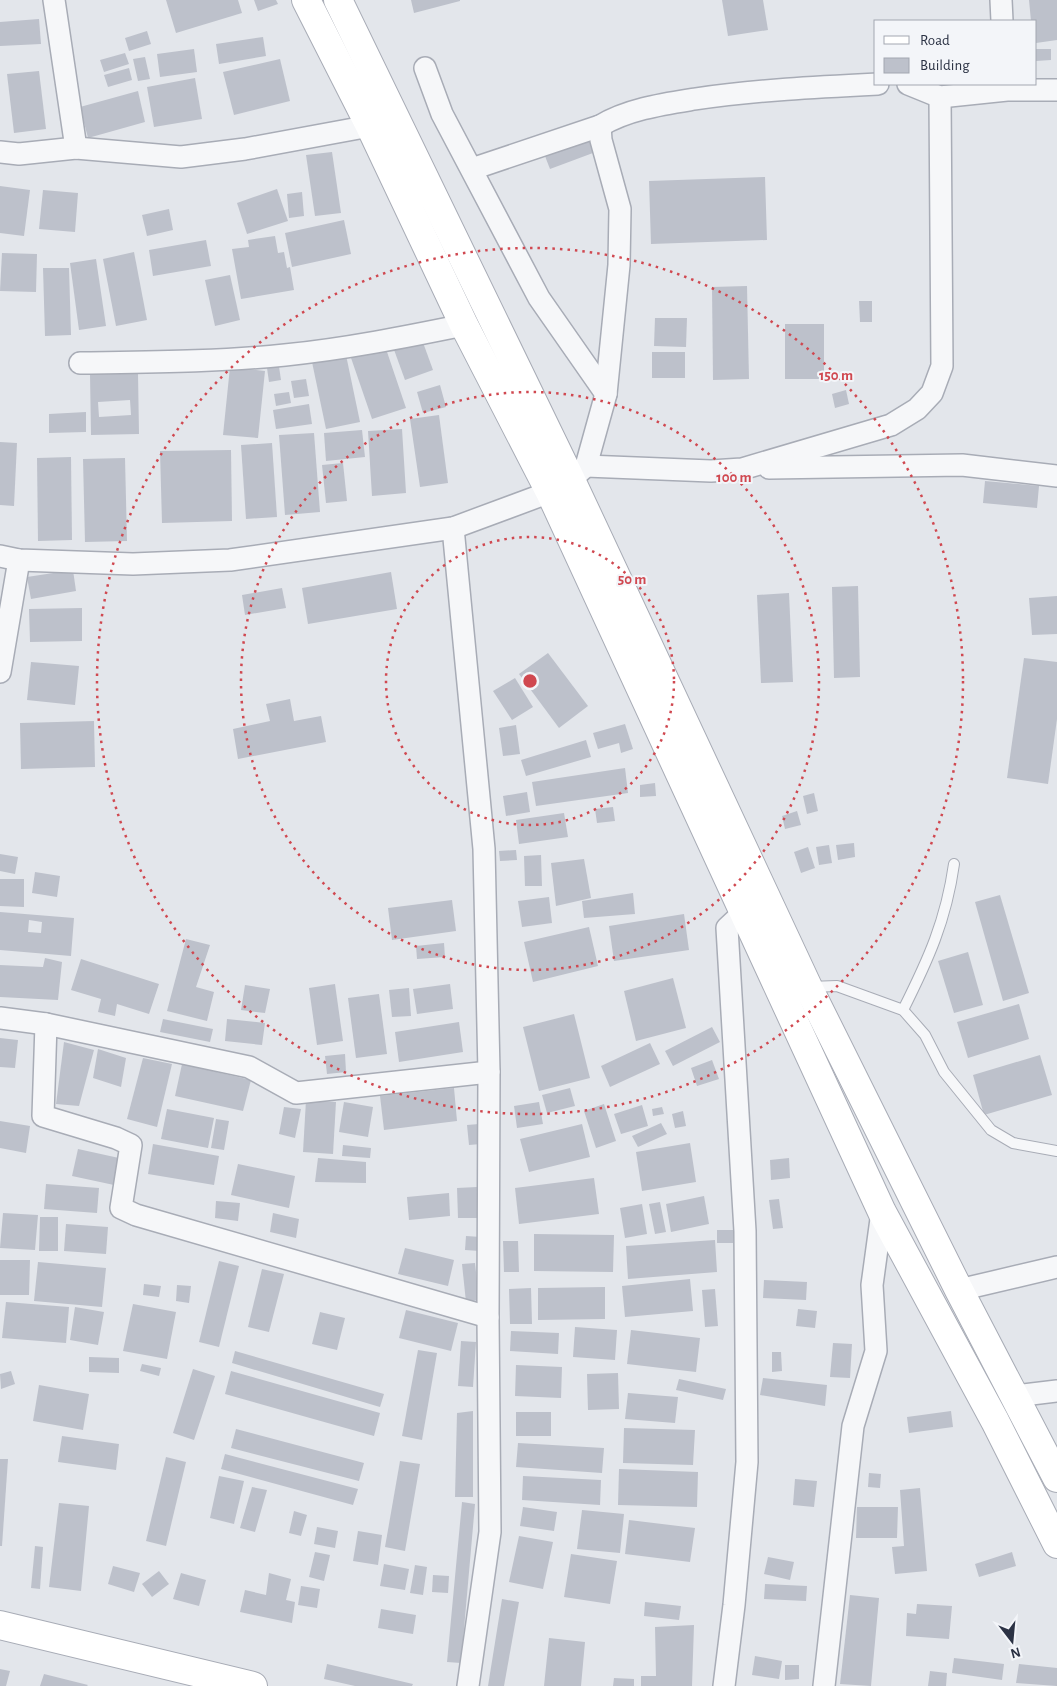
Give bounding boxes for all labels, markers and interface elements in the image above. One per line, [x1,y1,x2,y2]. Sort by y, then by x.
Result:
legend [874,20,1037,85]
text: Road [920,33,950,48]
text: Building [920,58,970,73]
text: 150 m [819,368,853,383]
text: 100 m [716,470,752,485]
text: 50 m [618,572,646,587]
centre of rings [521,672,539,690]
north arrow [987,1616,1037,1666]
text: N [1009,1644,1022,1661]

